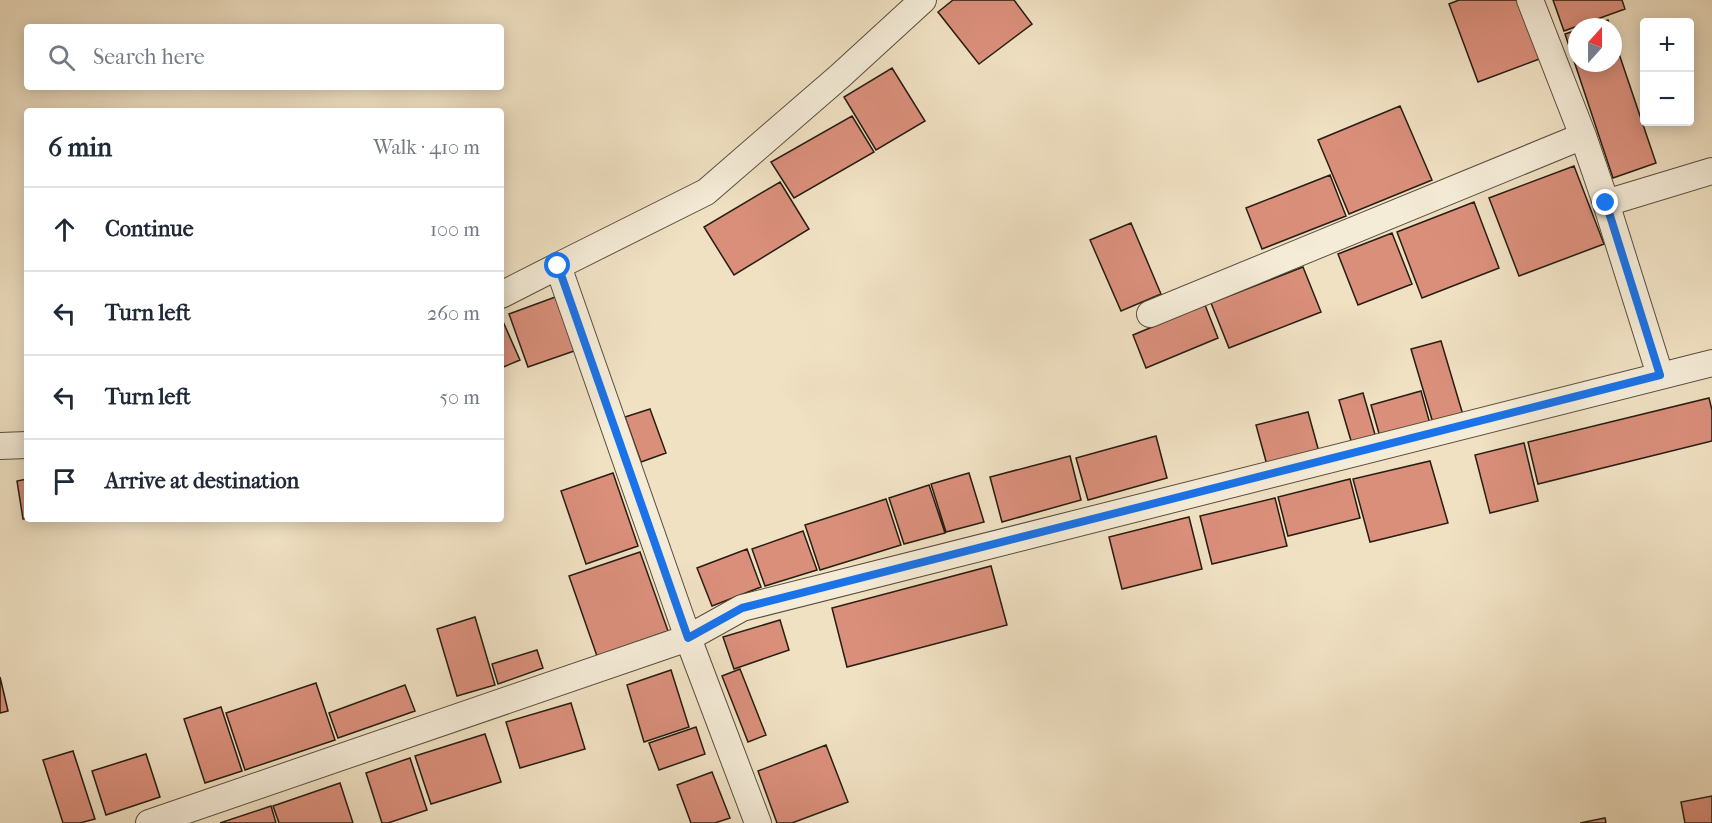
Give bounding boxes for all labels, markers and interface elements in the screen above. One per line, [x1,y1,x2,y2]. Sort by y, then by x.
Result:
north arrow [1568,18,1622,72]
map controls [1640,18,1694,126]
button: + [1640,18,1694,72]
search box [24,24,504,90]
icon: search [45,41,78,74]
text: Search here [93,44,205,70]
button: − [1640,72,1694,126]
text: 6 min [48,132,112,163]
text: Walk · 410 m [373,136,480,159]
route end [1592,189,1618,215]
icon: ahead [48,213,81,246]
text: Continue [105,216,194,242]
text: 100 m [430,218,480,241]
route start [544,252,570,278]
icon: left [48,297,81,330]
text: Turn left [105,300,191,326]
text: 260 m [427,302,480,325]
icon: left [48,381,81,414]
text: Turn left [105,384,191,410]
text: 50 m [439,386,480,409]
icon: arrive [48,465,81,498]
text: Arrive at destination [105,468,299,494]

